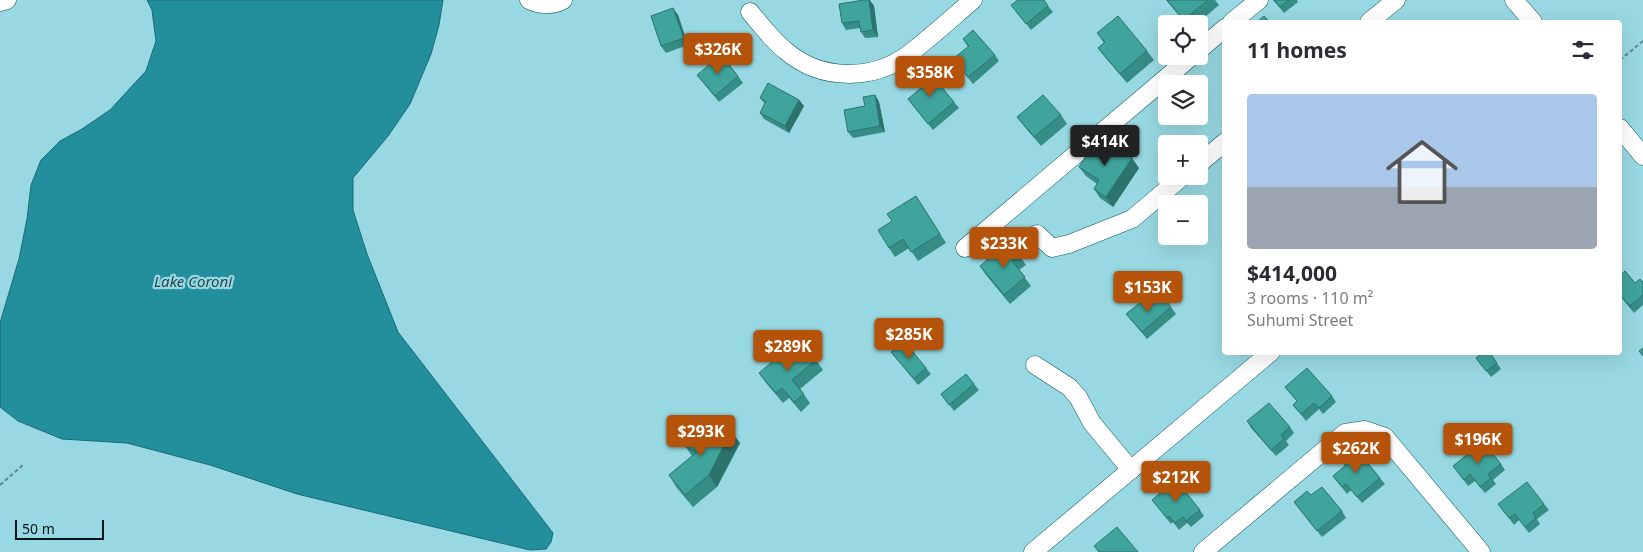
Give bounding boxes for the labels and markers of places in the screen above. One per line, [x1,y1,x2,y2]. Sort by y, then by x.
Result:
pin: $326K [683,32,753,75]
pin: $358K [895,56,965,98]
pin: $414K [1070,124,1140,167]
pin: $233K [969,226,1039,269]
pin: $153K [1113,270,1183,313]
pin: $285K [874,318,944,360]
pin: $289K [753,330,823,372]
pin: $293K [666,414,736,457]
pin: $196K [1443,422,1513,465]
pin: $262K [1321,432,1391,474]
pin: $212K [1141,460,1211,503]

